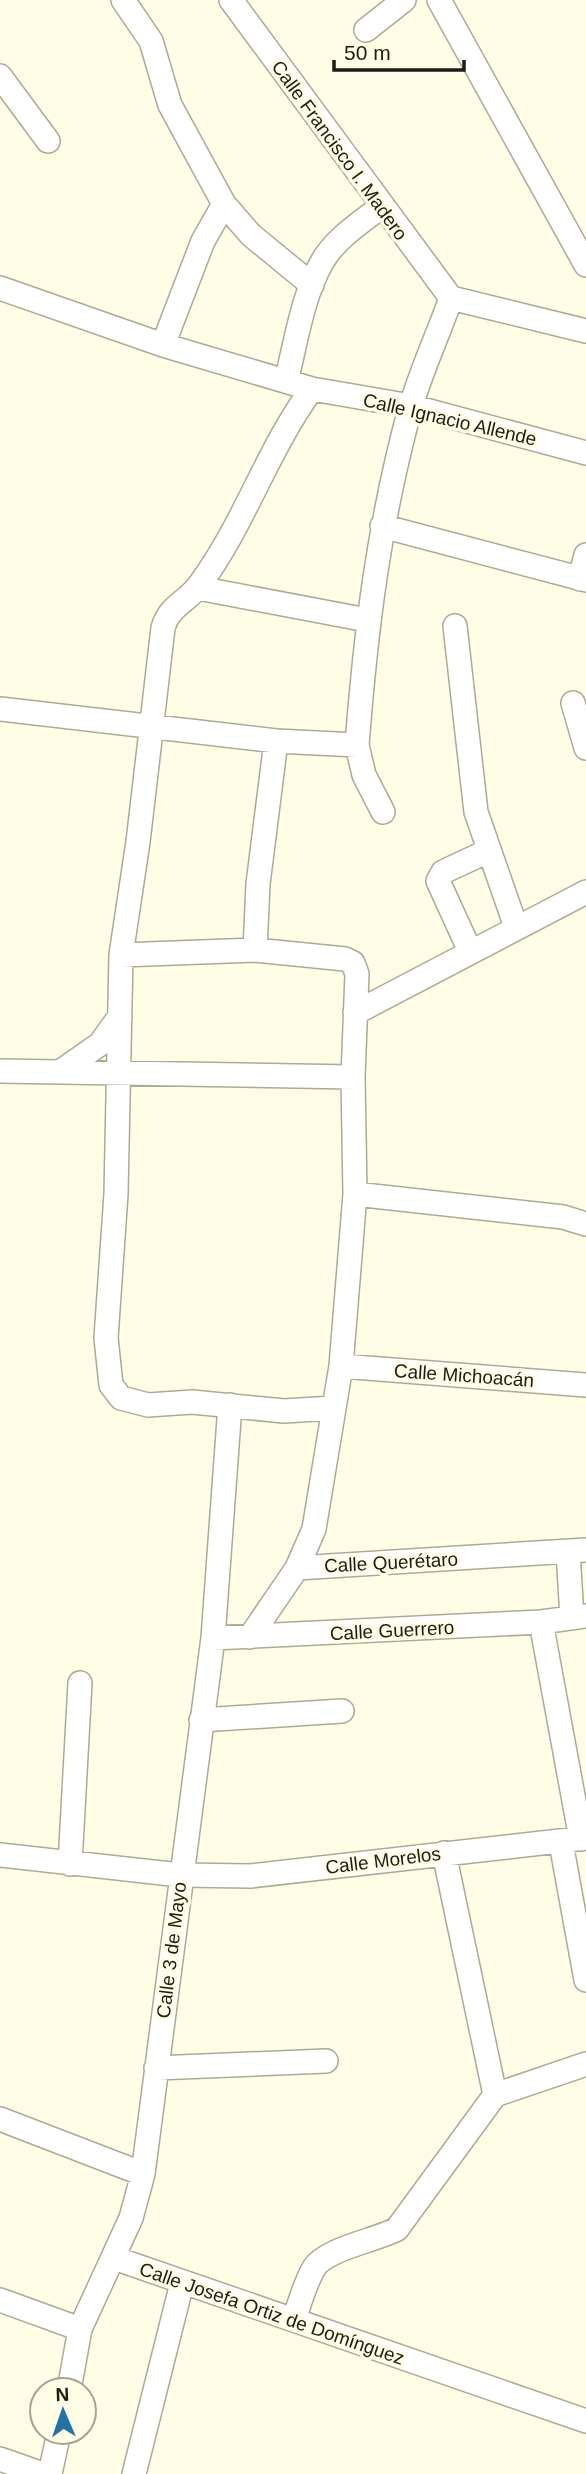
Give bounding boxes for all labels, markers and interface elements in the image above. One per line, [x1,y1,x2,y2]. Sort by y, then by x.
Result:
scale bar [334,28,463,72]
text: 50 m [344,41,391,64]
street label: Calle Francisco I. Madero [267,57,412,244]
street label: Calle Ignacio Allende [361,389,539,450]
street label: Calle Michoacán [393,1360,535,1391]
street label: Calle Querétaro [324,1549,459,1576]
street label: Calle Guerrero [329,1617,455,1644]
street label: Calle Morelos [324,1843,442,1878]
street label: Calle 3 de Mayo [153,1881,190,2019]
street label: Calle Josefa Ortiz de Domínguez [137,2258,407,2369]
north arrow [28,2376,98,2446]
text: N [55,2384,70,2405]

